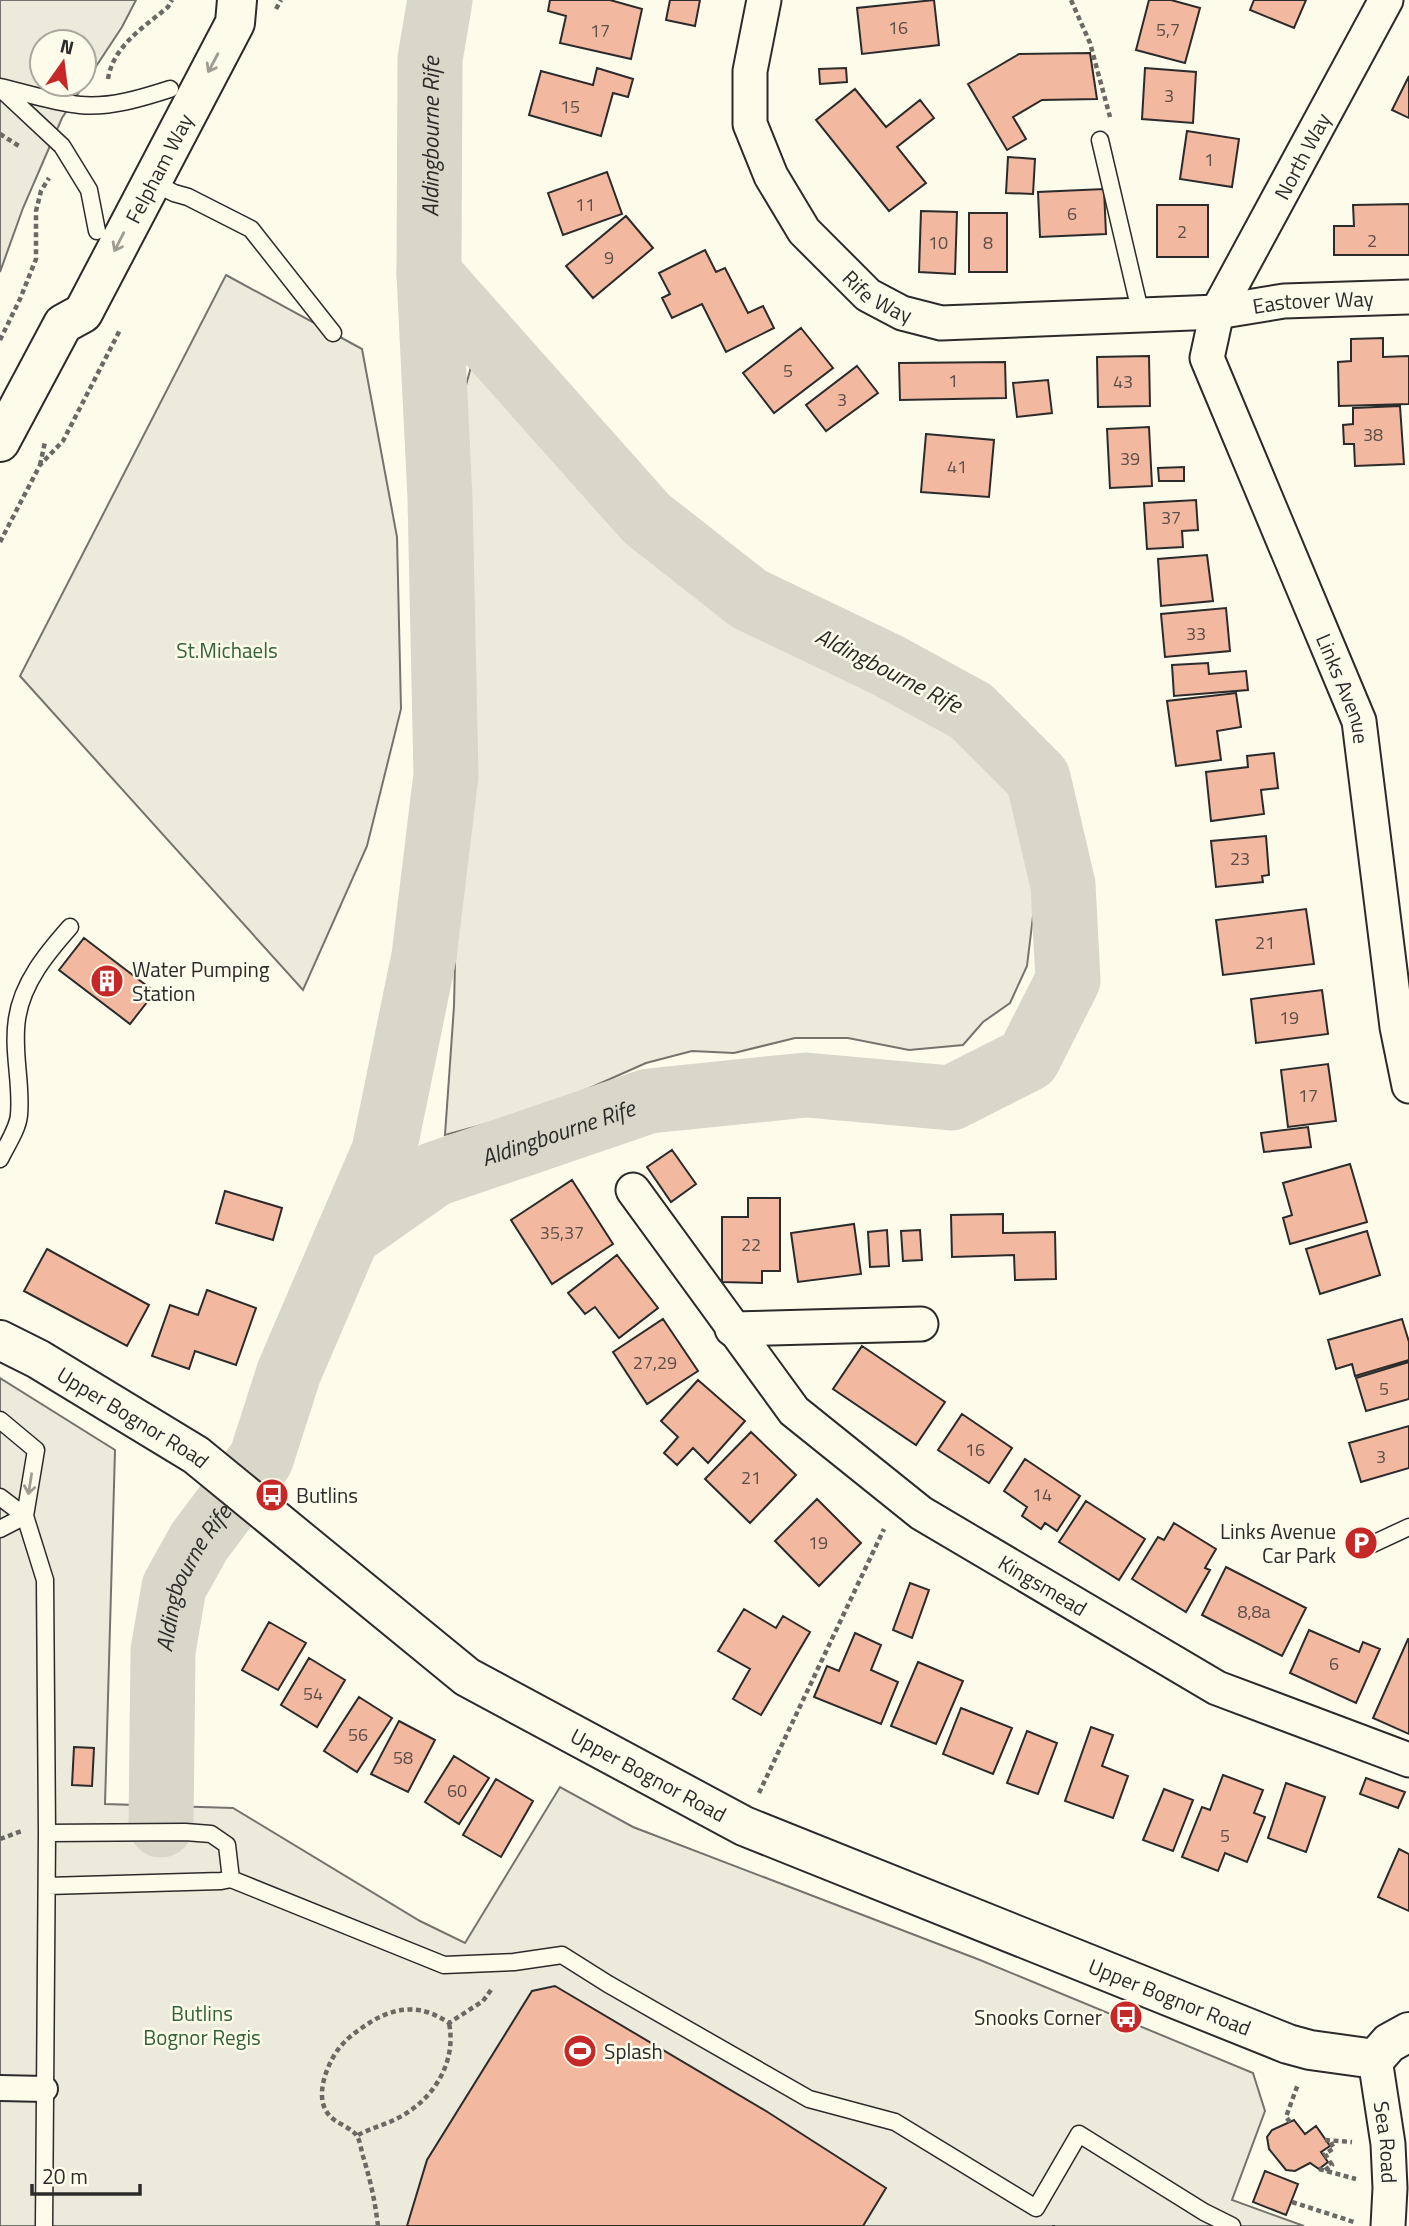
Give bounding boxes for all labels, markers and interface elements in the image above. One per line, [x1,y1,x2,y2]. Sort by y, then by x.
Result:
house number: 16 [888,14,908,41]
house number: 5,7 [1156,16,1180,43]
house number: 17 [590,17,610,44]
north arrow [28,28,98,98]
text: N [57,30,77,62]
one-way arrow [206,52,220,73]
water label: Aldingbourne Rife [412,55,448,217]
house number: 3 [1164,82,1174,109]
house number: 15 [560,93,580,120]
street label: North Way [1266,107,1338,205]
street label: Felpham Way [117,108,201,229]
house number: 1 [1204,146,1214,173]
house number: 11 [575,191,595,218]
house number: 6 [1067,200,1077,227]
house number: 2 [1177,218,1187,245]
house number: 2 [1367,227,1377,254]
house number: 10 [928,229,948,256]
house number: 8 [983,229,993,256]
one-way arrow [112,231,126,252]
house number: 9 [604,244,614,271]
street label: Rife Way [835,262,915,331]
street label: Eastover Way [1250,282,1374,322]
house number: 5 [783,357,793,384]
house number: 1 [948,367,958,394]
house number: 43 [1113,368,1133,395]
house number: 3 [837,386,847,413]
house number: 38 [1363,421,1383,448]
house number: 39 [1120,445,1140,472]
house number: 41 [947,453,967,480]
house number: 37 [1161,504,1181,531]
water label: Aldingbourne Rife [810,618,969,723]
house number: 33 [1186,620,1206,647]
street label: Links Avenue [1308,629,1378,745]
park label: St.Michaels [176,634,278,666]
house number: 23 [1230,845,1250,872]
house number: 21 [1255,929,1275,956]
place label: Water Pumping Station [132,953,270,1009]
building icon: Water Pumping Station [88,962,126,1000]
house number: 19 [1279,1004,1299,1031]
house number: 17 [1298,1082,1318,1109]
water label: Aldingbourne Rife [476,1089,641,1175]
house number: 35,37 [540,1219,584,1246]
house number: 22 [741,1231,761,1258]
house number: 27,29 [633,1349,677,1376]
street label: Upper Bognor Road [51,1358,216,1476]
house number: 5 [1379,1375,1389,1402]
house number: 16 [965,1436,985,1463]
house number: 3 [1376,1443,1386,1470]
house number: 21 [741,1464,761,1491]
one-way arrow [23,1472,36,1495]
bus stop icon: Butlins [253,1476,291,1514]
place label: Butlins [296,1479,358,1511]
house number: 14 [1032,1481,1052,1508]
water label: Aldingbourne Rife [146,1495,240,1654]
place label: Links Avenue Car Park [1220,1515,1336,1571]
parking icon: Links Avenue Car Park [1342,1524,1380,1562]
house number: 19 [808,1529,828,1556]
street label: Kingsmead [993,1546,1093,1624]
house number: 8,8a [1237,1598,1271,1625]
house number: 6 [1329,1650,1339,1677]
house number: 54 [303,1680,323,1707]
street label: Upper Bognor Road [565,1720,732,1830]
house number: 56 [348,1721,368,1748]
house number: 58 [393,1744,413,1771]
house number: 60 [447,1777,467,1804]
house number: 5 [1220,1822,1230,1849]
street label: Upper Bognor Road [1084,1950,1256,2044]
park label: Butlins Bognor Regis [143,1997,261,2053]
bus stop icon: Snooks Corner [1107,1998,1145,2036]
place label: Snooks Corner [974,2001,1102,2033]
sports icon: Splash [561,2032,599,2070]
place label: Splash [604,2035,663,2067]
street label: Sea Road [1366,2099,1406,2184]
scale bar [32,2152,140,2196]
text: 20 m [42,2160,88,2192]

